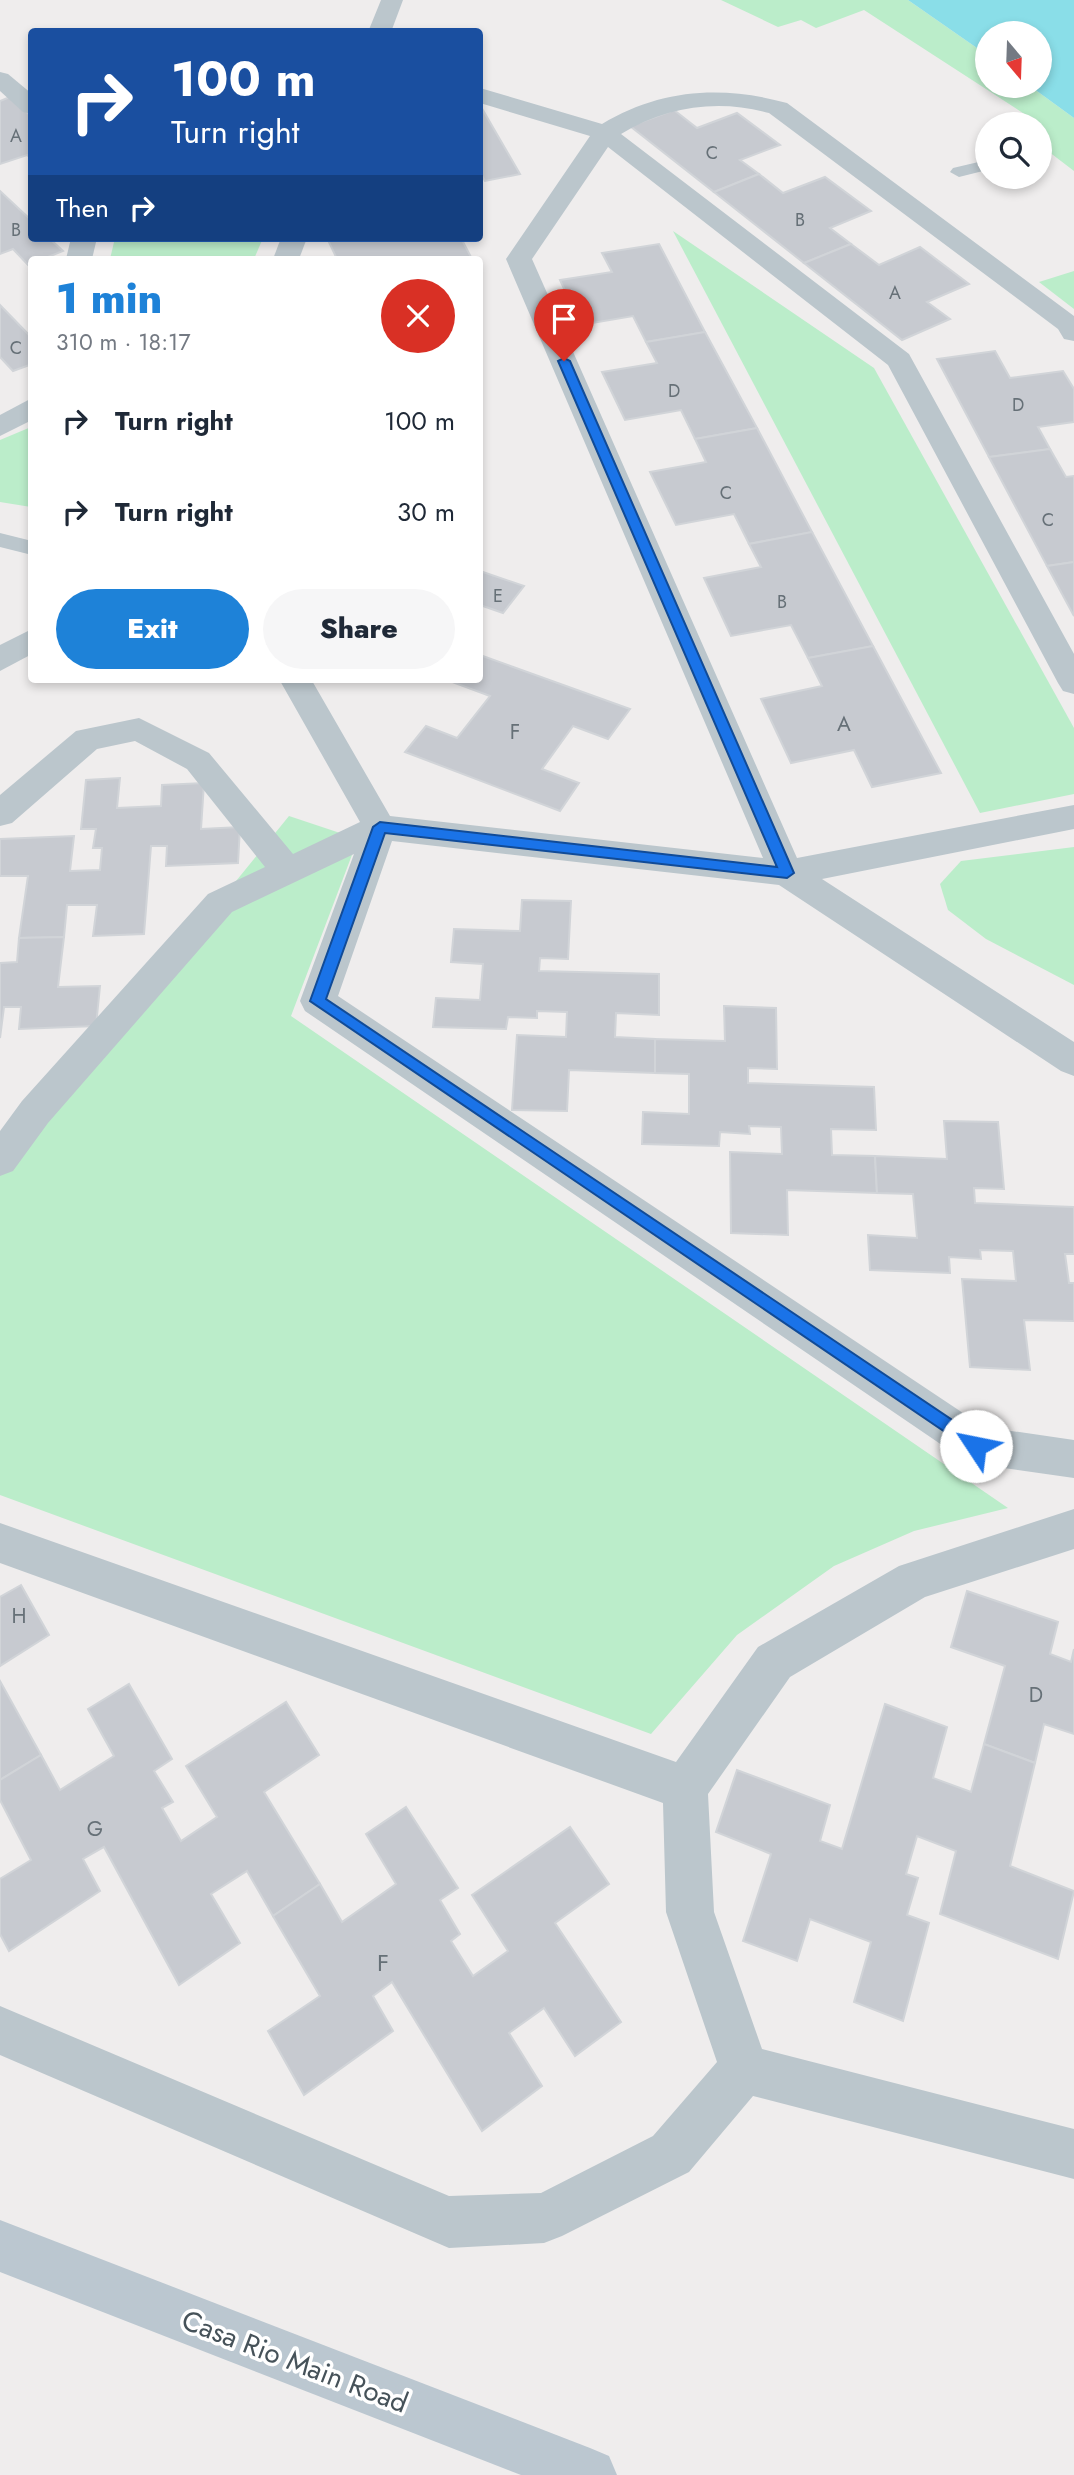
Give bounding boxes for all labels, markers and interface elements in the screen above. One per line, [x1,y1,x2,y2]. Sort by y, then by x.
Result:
north arrow [975,21,1052,98]
map controls [975,21,1052,189]
text: 100 m [171,44,316,114]
icon: right [56,56,147,147]
text: Turn right [171,109,300,155]
button: search [975,112,1052,189]
house number: A [10,123,22,149]
house number: C [706,140,718,166]
text: Then [56,189,109,227]
icon: right [123,189,161,227]
house number: B [795,207,805,233]
house number: B [11,217,21,243]
text: 1 min [56,268,162,329]
button: close [381,279,455,353]
house number: A [889,280,901,306]
pin [534,289,594,361]
icon: arrive [545,300,583,338]
text: 310 m · 18:17 [56,325,190,359]
house number: C [10,335,22,361]
house number: D [668,378,680,404]
house number: D [1012,392,1024,418]
icon: right [56,402,94,440]
text: Turn right [115,402,233,440]
text: 100 m [384,402,455,440]
house number: C [720,480,732,506]
icon: right [56,493,94,531]
text: Turn right [115,493,233,531]
text: 30 m [397,493,455,531]
house number: C [1042,507,1054,533]
house number: E [493,583,503,609]
button: Exit [56,589,249,669]
button: Share [263,589,455,669]
house number: B [777,589,787,615]
house number: A [837,709,851,739]
house number: F [510,717,520,747]
position arrow [939,1409,1013,1483]
house number: H [11,1601,27,1631]
house number: D [1029,1680,1043,1710]
house number: G [87,1814,103,1844]
house number: F [377,1945,389,1980]
street label: Casa Rio Main Road [176,2299,414,2423]

